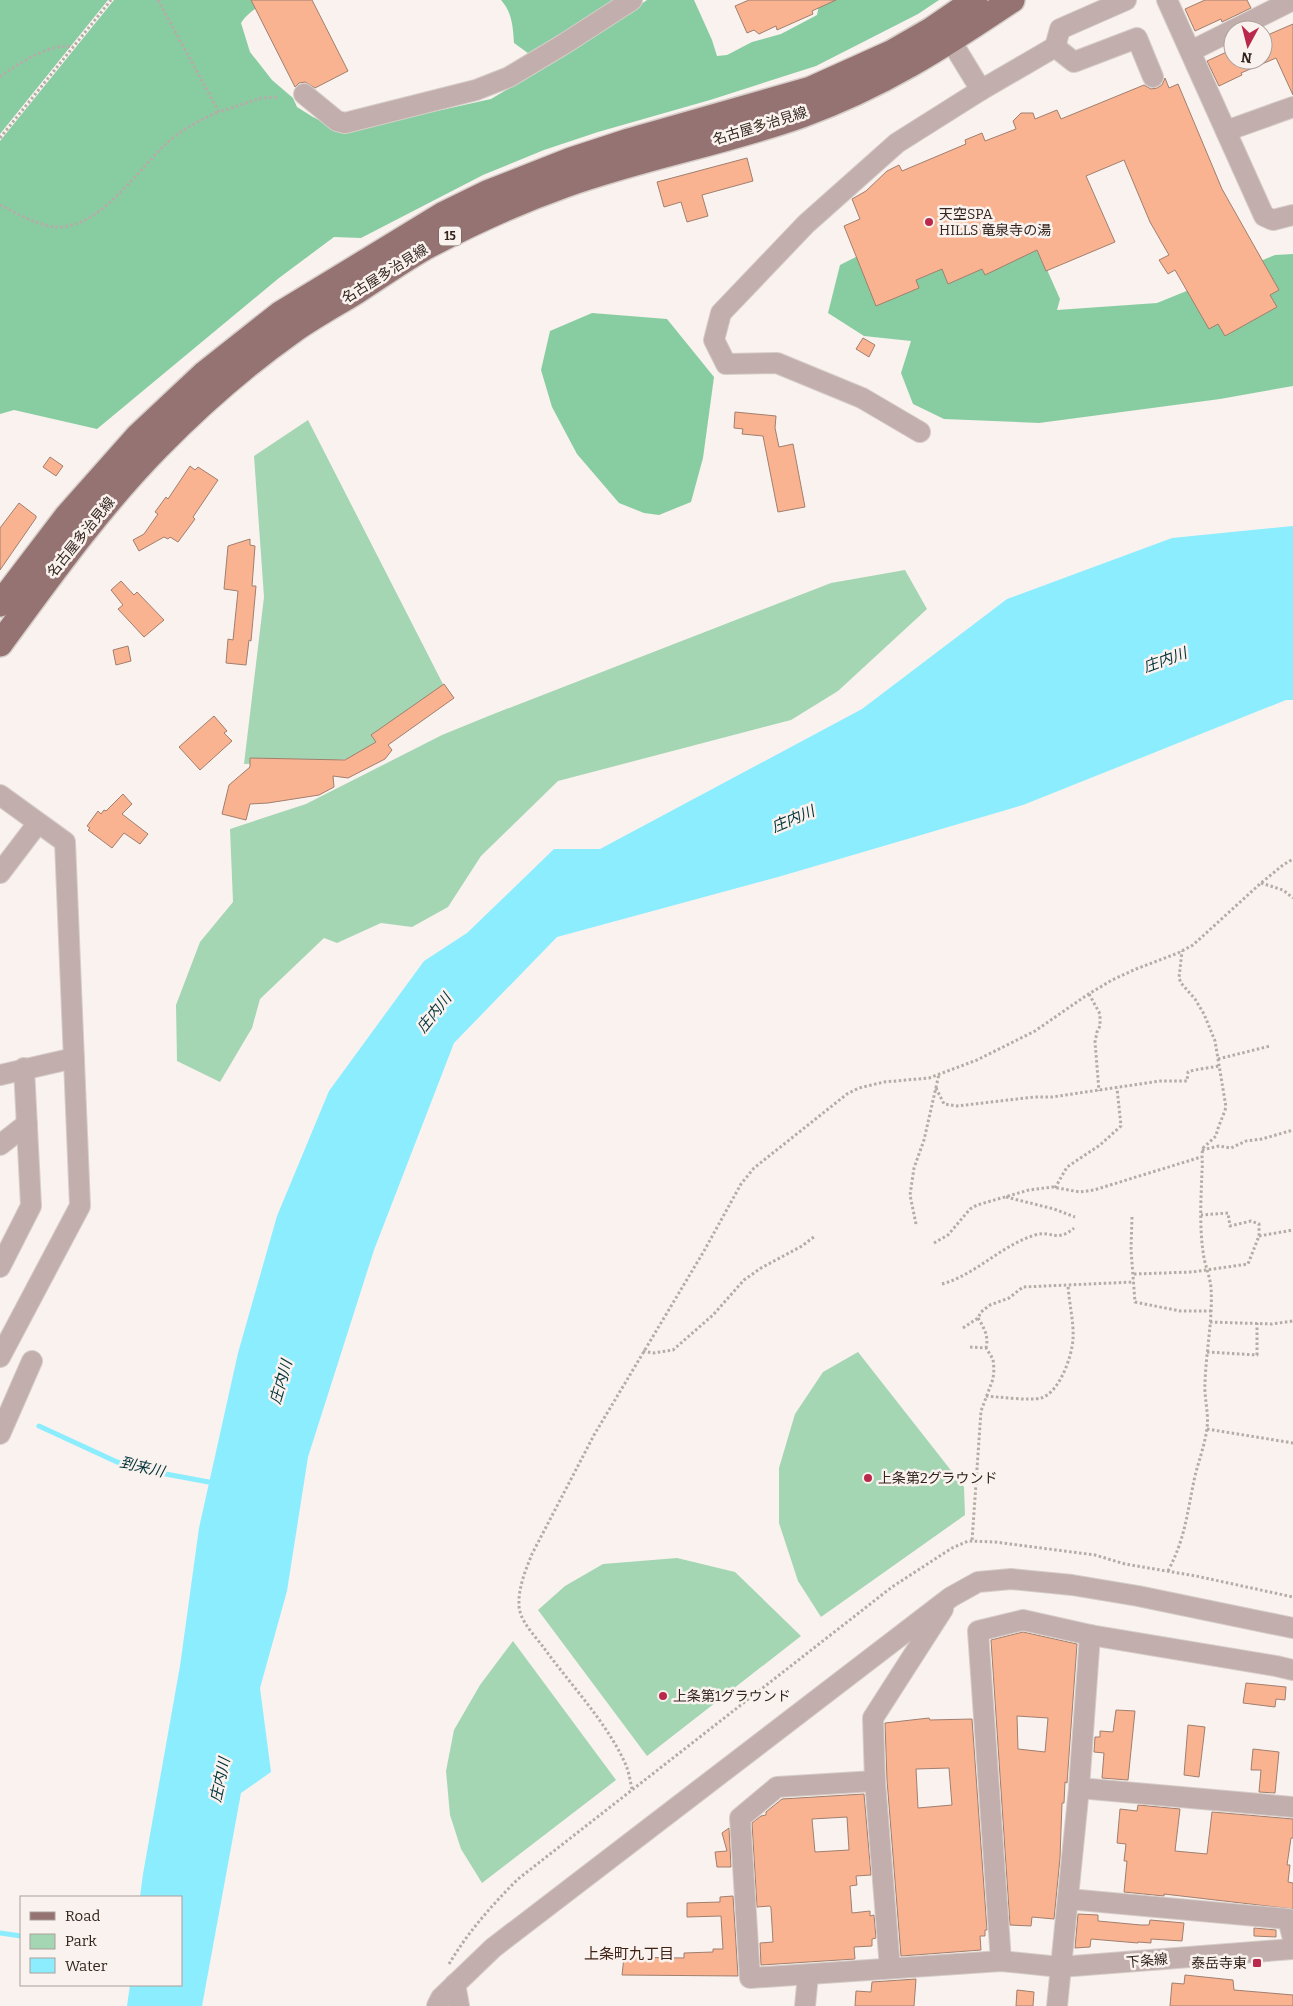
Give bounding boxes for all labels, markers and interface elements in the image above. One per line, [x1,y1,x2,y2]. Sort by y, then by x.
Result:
north arrow [1223,20,1273,70]
text: N [1240,48,1253,67]
street label: 名古屋多治見線 [711,104,809,148]
place label: 天空SPA HILLS 竜泉寺の湯 [939,206,1051,239]
marker: 天空SPA HILLS 竜泉寺の湯 [923,216,935,228]
road number: 15 [439,227,461,246]
street label: 名古屋多治見線 [339,241,431,307]
street label: 名古屋多治見線 [44,494,118,580]
water label: 庄内川 [1141,643,1191,676]
water label: 庄内川 [769,801,819,836]
water label: 庄内川 [413,988,456,1036]
water label: 庄内川 [266,1356,296,1406]
water label: 到来川 [118,1453,168,1481]
place label: 上条第2グラウンド [878,1470,998,1487]
marker: 上条第2グラウンド [862,1472,874,1484]
place label: 上条第1グラウンド [673,1688,791,1705]
marker: 上条第1グラウンド [657,1690,669,1702]
water label: 庄内川 [207,1754,234,1804]
legend [20,1896,182,1986]
text: Road [65,1907,100,1925]
text: Park [65,1932,97,1950]
district label: 上条町九丁目 [584,1945,674,1963]
street label: 下条線 [1125,1951,1169,1971]
place label: 泰岳寺東 [1191,1955,1247,1972]
text: Water [65,1957,108,1975]
marker: 泰岳寺東 [1251,1957,1263,1969]

